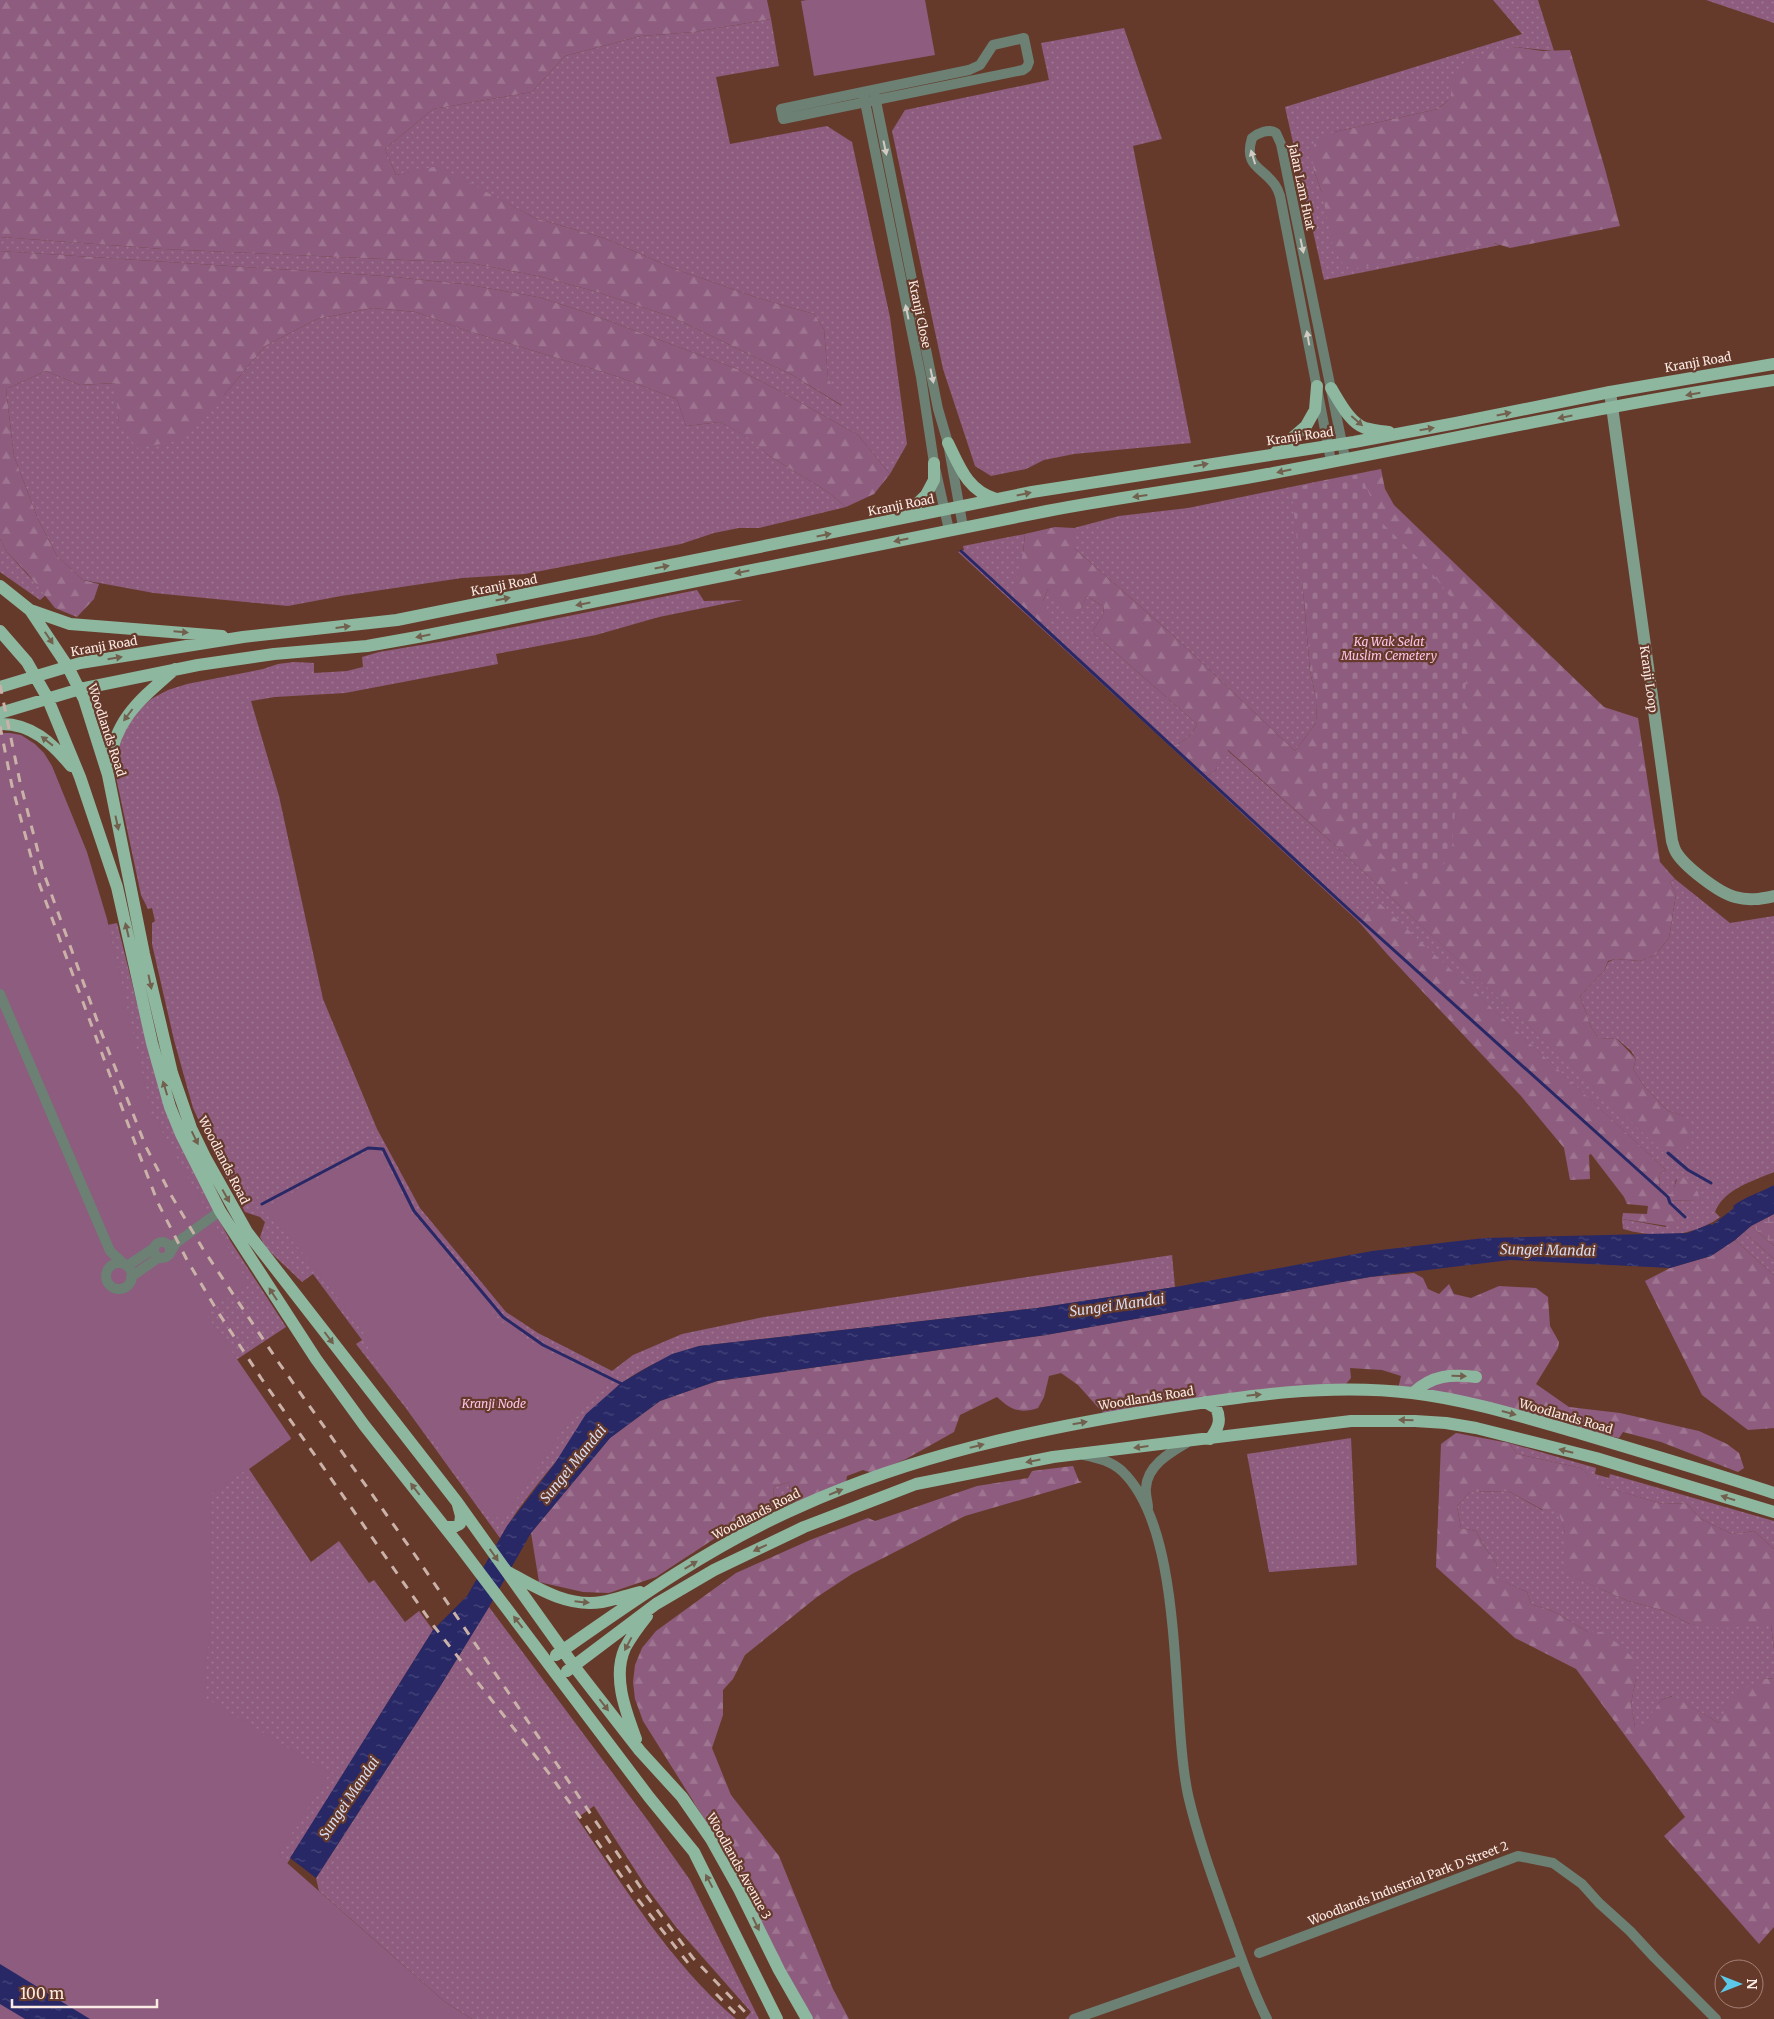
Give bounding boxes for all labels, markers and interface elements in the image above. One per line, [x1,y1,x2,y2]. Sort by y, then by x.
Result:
one-way arrow [882,141,890,157]
street label: Jalan Lam Huat [1285,141,1319,232]
one-way arrow [1248,150,1256,165]
one-way arrow [1298,239,1306,254]
street label: Kranji Close [905,279,935,349]
one-way arrow [903,305,911,320]
one-way arrow [1304,330,1312,346]
street label: Kranji Road [1664,349,1732,375]
one-way arrow [928,369,936,384]
one-way arrow [1685,390,1701,398]
one-way arrow [1497,409,1513,417]
one-way arrow [1556,414,1572,422]
one-way arrow [1351,416,1364,427]
street label: Kranji Road [1266,424,1334,448]
one-way arrow [1419,424,1435,432]
one-way arrow [1194,460,1210,468]
one-way arrow [1276,467,1291,475]
one-way arrow [1017,490,1032,498]
street label: Kranji Road [867,491,935,519]
one-way arrow [1132,492,1148,500]
one-way arrow [816,530,832,538]
one-way arrow [893,537,909,545]
one-way arrow [654,563,669,571]
one-way arrow [734,569,750,577]
street label: Kranji Road [470,571,538,599]
one-way arrow [495,595,511,603]
one-way arrow [574,601,590,609]
one-way arrow [335,623,351,631]
one-way arrow [174,629,190,637]
one-way arrow [44,632,54,645]
one-way arrow [416,632,431,640]
street label: Kranji Road [70,633,138,659]
park label: Kg Wak Selat Muslim Cemetery [1340,634,1437,663]
street label: Kranji Loop [1637,645,1661,713]
one-way arrow [108,653,124,661]
street label: Woodlands Road [85,681,129,778]
one-way arrow [122,708,133,721]
one-way arrow [41,736,54,747]
one-way arrow [114,815,122,831]
one-way arrow [123,922,131,938]
one-way arrow [146,975,154,990]
one-way arrow [160,1080,168,1095]
street label: Woodlands Road [195,1113,253,1206]
one-way arrow [192,1131,200,1145]
one-way arrow [222,1189,231,1202]
water label: Sungei Mandai [1500,1240,1596,1260]
one-way arrow [268,1287,278,1301]
water label: Sungei Mandai [1068,1289,1166,1321]
one-way arrow [323,1331,334,1344]
one-way arrow [1452,1372,1468,1380]
street label: Woodlands Road [1096,1383,1195,1413]
one-way arrow [1246,1391,1262,1399]
street label: Woodlands Road [1517,1395,1615,1437]
park label: Kranji Node [461,1396,526,1411]
one-way arrow [1501,1410,1516,1418]
one-way arrow [1398,1416,1414,1424]
one-way arrow [1073,1418,1089,1426]
water label: Sungei Mandai [536,1421,610,1507]
one-way arrow [969,1441,984,1449]
one-way arrow [1133,1443,1149,1451]
one-way arrow [1559,1447,1574,1455]
one-way arrow [1024,1457,1040,1465]
one-way arrow [410,1482,420,1496]
street label: Woodlands Road [709,1485,802,1543]
one-way arrow [829,1487,843,1495]
one-way arrow [1720,1493,1735,1501]
one-way arrow [753,1544,767,1552]
one-way arrow [489,1548,499,1562]
one-way arrow [685,1560,698,1569]
one-way arrow [574,1599,590,1607]
one-way arrow [513,1616,524,1629]
one-way arrow [624,1637,632,1651]
one-way arrow [599,1698,610,1711]
water label: Sungei Mandai [315,1753,383,1843]
street label: Woodlands Avenue 3 [703,1809,775,1922]
street label: Woodlands Industrial Park D Street 2 [1305,1838,1510,1929]
one-way arrow [705,1874,713,1888]
one-way arrow [752,1917,760,1931]
north arrow [1714,1959,1764,2009]
scale bar [12,1976,158,2008]
text: N [1743,1978,1761,1990]
text: 100 m [20,1984,64,2003]

